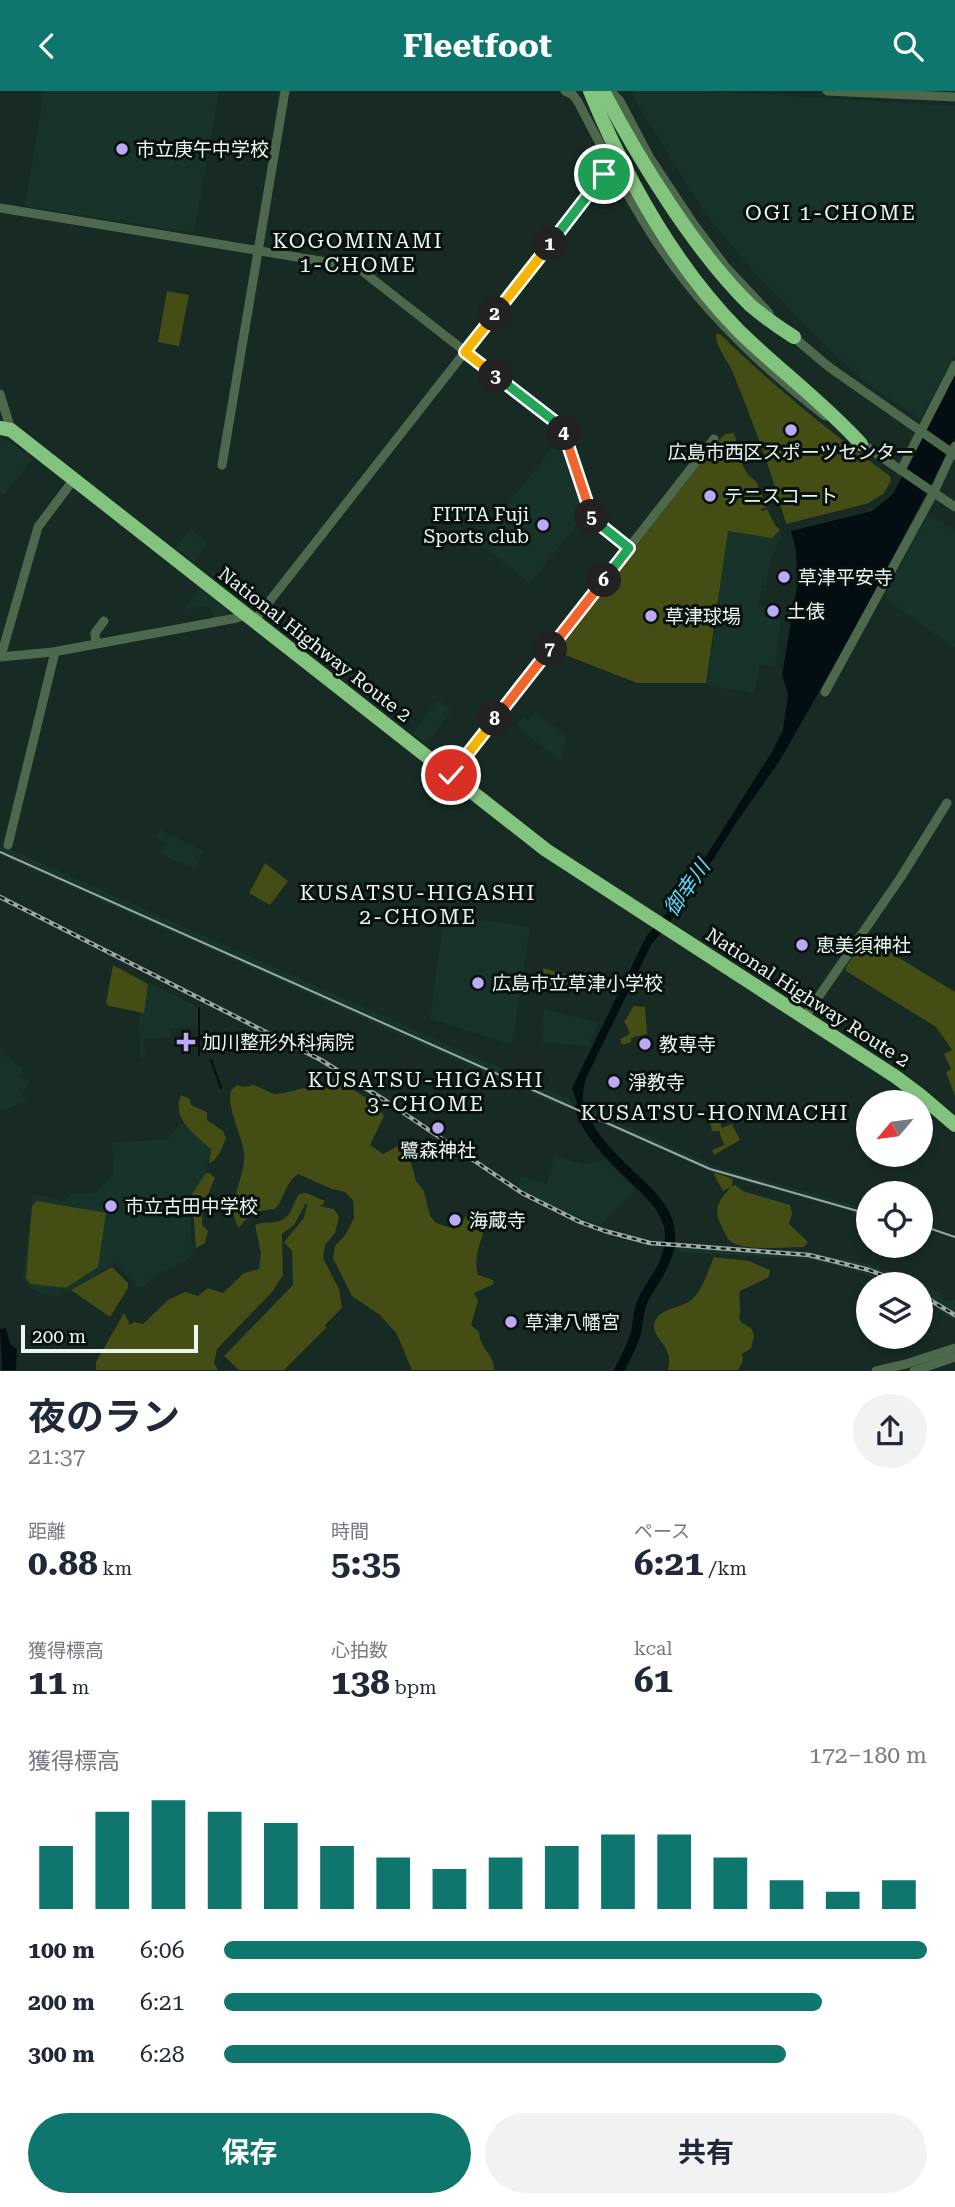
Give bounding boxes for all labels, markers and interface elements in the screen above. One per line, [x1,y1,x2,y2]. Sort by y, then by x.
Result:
icon: back [28,27,66,65]
text: Fleetfoot [403,27,552,65]
icon: search [889,27,927,65]
place label: 市立庚午中学校 [136,138,269,161]
marker: 市立庚午中学校 [114,141,130,157]
pin [574,144,634,204]
icon: arrive [585,155,623,193]
district label: OGI 1-CHOME [745,201,917,225]
pin: 1 [532,227,568,261]
district label: KOGOMINAMI 1-CHOME [272,229,444,277]
text: 1 [544,232,555,255]
pin: 2 [477,297,512,332]
text: 2 [489,302,500,325]
pin: 3 [478,359,514,393]
text: 3 [490,364,501,387]
pin: 4 [546,415,582,451]
text: 4 [558,421,569,444]
marker: 広島市西区スポーツセンター [783,422,799,438]
place label: 広島市西区スポーツセンター [668,441,914,464]
place label: テニスコート [724,485,838,508]
marker: テニスコート [702,488,718,504]
pin: 5 [574,499,610,535]
place label: FITTA Fuji Sports club [423,503,529,548]
text: 5 [586,505,597,528]
marker: FITTA Fuji Sports club [535,517,551,533]
street label: National Highway Route 2 [214,562,416,727]
pin: 6 [586,563,622,597]
place label: 草津平安寺 [798,566,893,589]
text: 6 [598,568,609,591]
marker: 草津平安寺 [776,569,792,585]
place label: 土俵 [787,600,825,623]
marker: 土俵 [765,603,781,619]
place label: 草津球場 [665,605,741,628]
marker: 草津球場 [643,608,659,624]
pin: 7 [532,631,568,667]
text: 7 [544,637,555,660]
pin: 8 [477,701,512,737]
text: 8 [489,707,500,730]
pin [421,745,481,805]
icon: check [432,756,470,794]
water label: 御幸川 [659,854,716,921]
district label: KUSATSU-HIGASHI 2-CHOME [300,881,536,929]
street label: National Highway Route 2 [702,923,914,1072]
place label: 恵美須神社 [816,934,911,957]
marker: 恵美須神社 [794,937,810,953]
place label: 広島市立草津小学校 [492,972,663,995]
marker: 広島市立草津小学校 [470,975,486,991]
place label: 加川整形外科病院 [202,1031,354,1054]
marker: 加川整形外科病院 [176,1032,196,1052]
place label: 教専寺 [659,1033,716,1056]
marker: 教専寺 [637,1036,653,1052]
district label: KUSATSU-HIGASHI 3-CHOME [308,1068,544,1116]
place label: 淨教寺 [628,1071,685,1094]
marker: 淨教寺 [606,1074,622,1090]
north arrow [856,1090,933,1167]
map controls [856,1090,933,1349]
district label: KUSATSU-HONMACHI [580,1101,850,1125]
marker: 鷺森神社 [430,1120,446,1136]
place label: 鷺森神社 [400,1139,476,1162]
button: locate [856,1181,933,1258]
place label: 市立古田中学校 [125,1195,258,1218]
marker: 市立古田中学校 [103,1198,119,1214]
place label: 海蔵寺 [469,1209,526,1232]
marker: 海蔵寺 [447,1212,463,1228]
button: layers [856,1272,933,1349]
place label: 草津八幡宮 [525,1311,620,1334]
marker: 草津八幡宮 [503,1314,519,1330]
scale bar [21,1321,198,1353]
text: 200 m [32,1325,86,1348]
button: share [853,1394,927,1468]
text: 夜のラン [28,1395,180,1439]
text: 21:37 [28,1443,85,1470]
text: 距離 [28,1520,66,1543]
text: 時間 [331,1520,369,1543]
text: ペース [634,1520,690,1543]
text: 0.88 [28,1543,98,1584]
text: 5:35 [331,1543,401,1584]
text: 6:21 [634,1543,704,1584]
text: km [98,1557,132,1580]
text: /km [704,1557,747,1580]
text: kcal [634,1637,672,1660]
text: 獲得標高 [28,1639,104,1662]
text: 心拍数 [331,1639,388,1662]
text: 61 [634,1660,673,1701]
text: 11 [28,1662,67,1703]
text: 138 [331,1662,390,1703]
text: m [67,1676,89,1699]
text: bpm [390,1676,437,1699]
text: 172–180 m [809,1742,927,1769]
text: 獲得標高 [28,1748,120,1775]
text: 100 m [28,1937,95,1964]
text: 6:06 [140,1937,185,1964]
text: 200 m [28,1989,95,2016]
text: 6:21 [140,1989,185,2016]
text: 300 m [28,2041,95,2068]
text: 6:28 [140,2041,185,2068]
button: 保存 [28,2113,471,2193]
button: 共有 [485,2113,927,2193]

